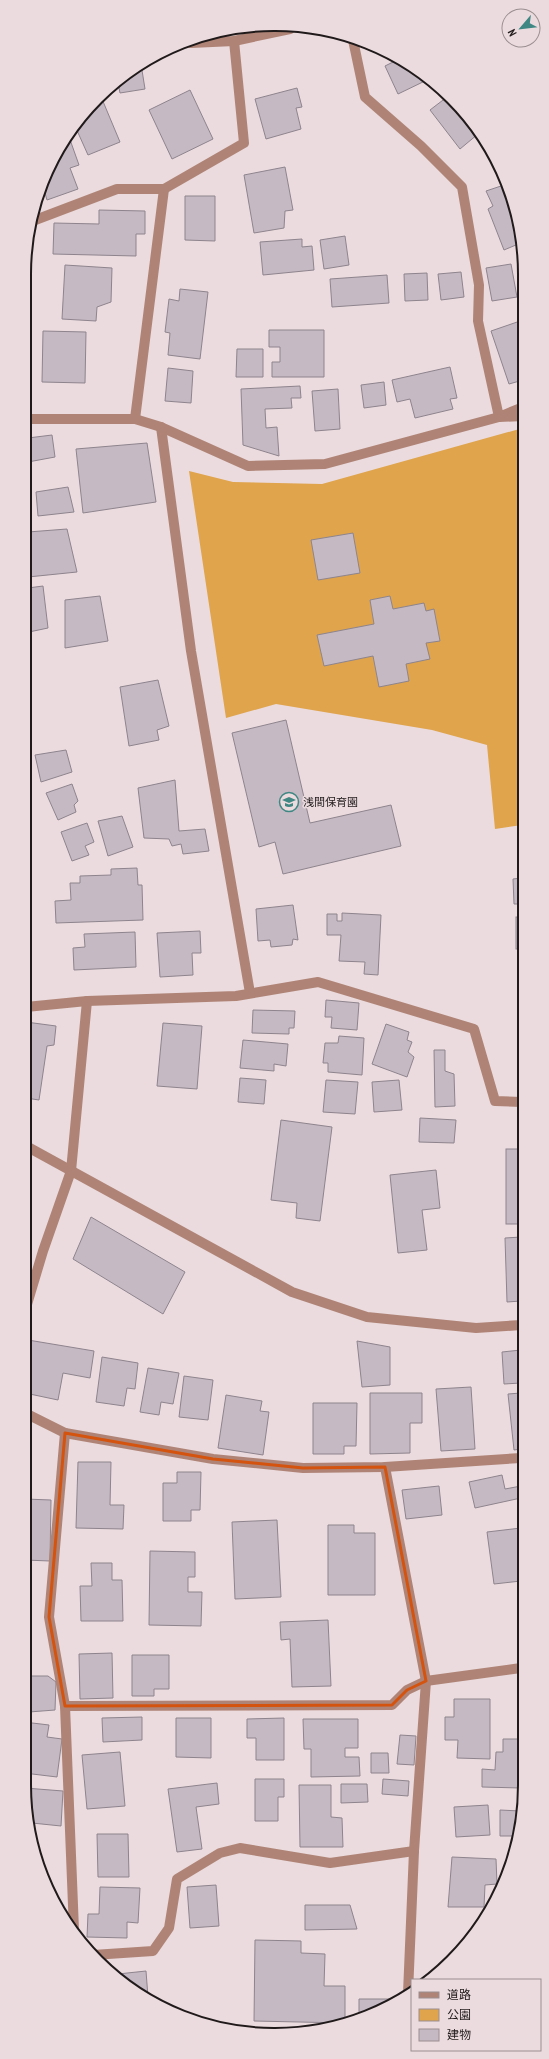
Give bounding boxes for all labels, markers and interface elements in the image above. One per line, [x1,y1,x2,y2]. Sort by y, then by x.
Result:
north arrow [501,8,541,48]
text: N [505,27,520,39]
school or university icon: 浅間保育園 [278,791,300,813]
place label: 浅間保育園 [303,795,358,809]
legend [411,1979,541,2051]
text: 道路 [447,1987,471,2002]
text: 公園 [447,2007,471,2022]
text: 建物 [447,2027,471,2042]

